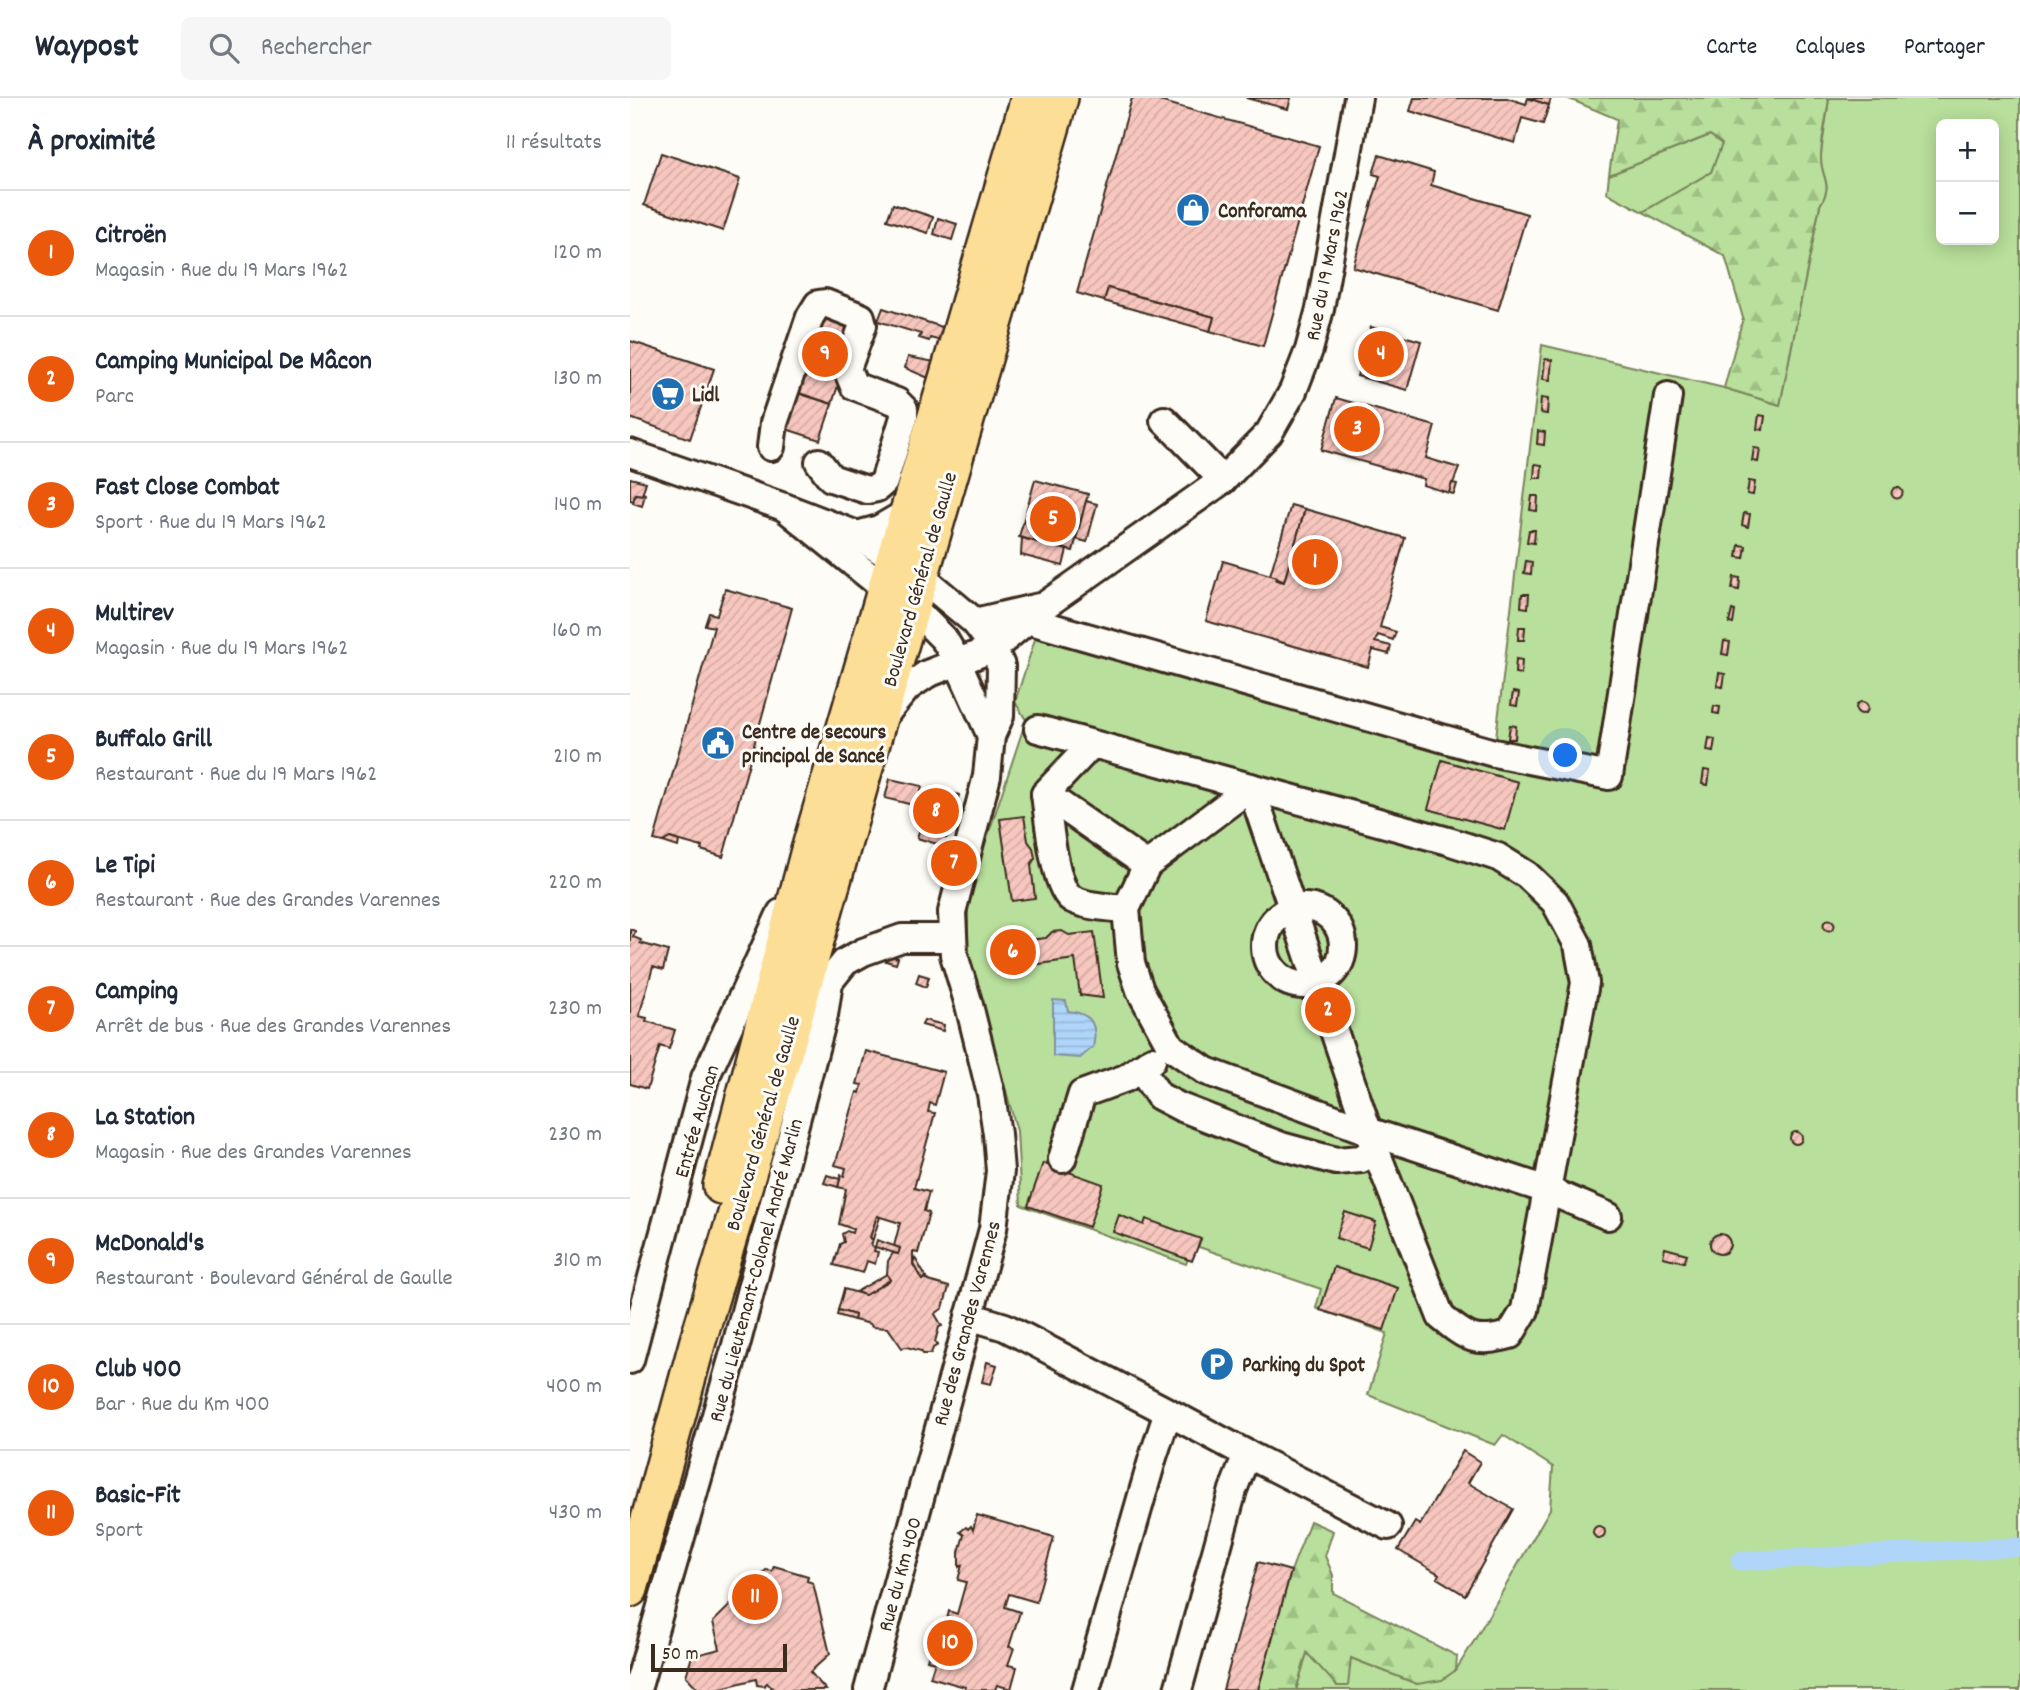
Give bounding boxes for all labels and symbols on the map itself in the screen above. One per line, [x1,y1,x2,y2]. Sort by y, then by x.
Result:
street label: Rue du 19 Mars 1962 [1300,187,1358,344]
shop icon: Conforama [1174,191,1212,229]
place label: Conforama [1218,198,1307,228]
pin: 9 [802,328,848,380]
pin: 4 [1358,328,1404,380]
supermarket icon: Lidl [649,375,687,413]
place label: Lidl [692,382,720,412]
pin: 3 [1334,403,1380,455]
street label: Boulevard Général de Gaulle [877,469,967,691]
pin: 5 [1030,493,1076,545]
pin: 1 [1292,536,1338,588]
place label: Centre de secours principal de Sancé [742,719,887,773]
public building icon: Centre de secours principal de Sancé [699,724,737,762]
your location [1548,738,1582,772]
pin: 8 [913,785,959,837]
pin: 7 [931,837,977,889]
pin: 6 [990,926,1036,978]
pin: 2 [1305,984,1351,1036]
street label: Boulevard Général de Gaulle [720,1013,810,1235]
street label: Entrée Auchan [668,1062,729,1182]
street label: Rue du Lieutenant-Colonel André Marlin [703,1116,813,1426]
street label: Rue des Grandes Varennes [927,1218,1011,1430]
parking icon: Parking du Spot [1198,1345,1236,1383]
place label: Parking du Spot [1242,1352,1365,1382]
street label: Rue du Km 400 [872,1514,932,1635]
pin: 11 [732,1571,778,1623]
pin: 10 [927,1617,973,1669]
scale bar [651,1641,788,1673]

